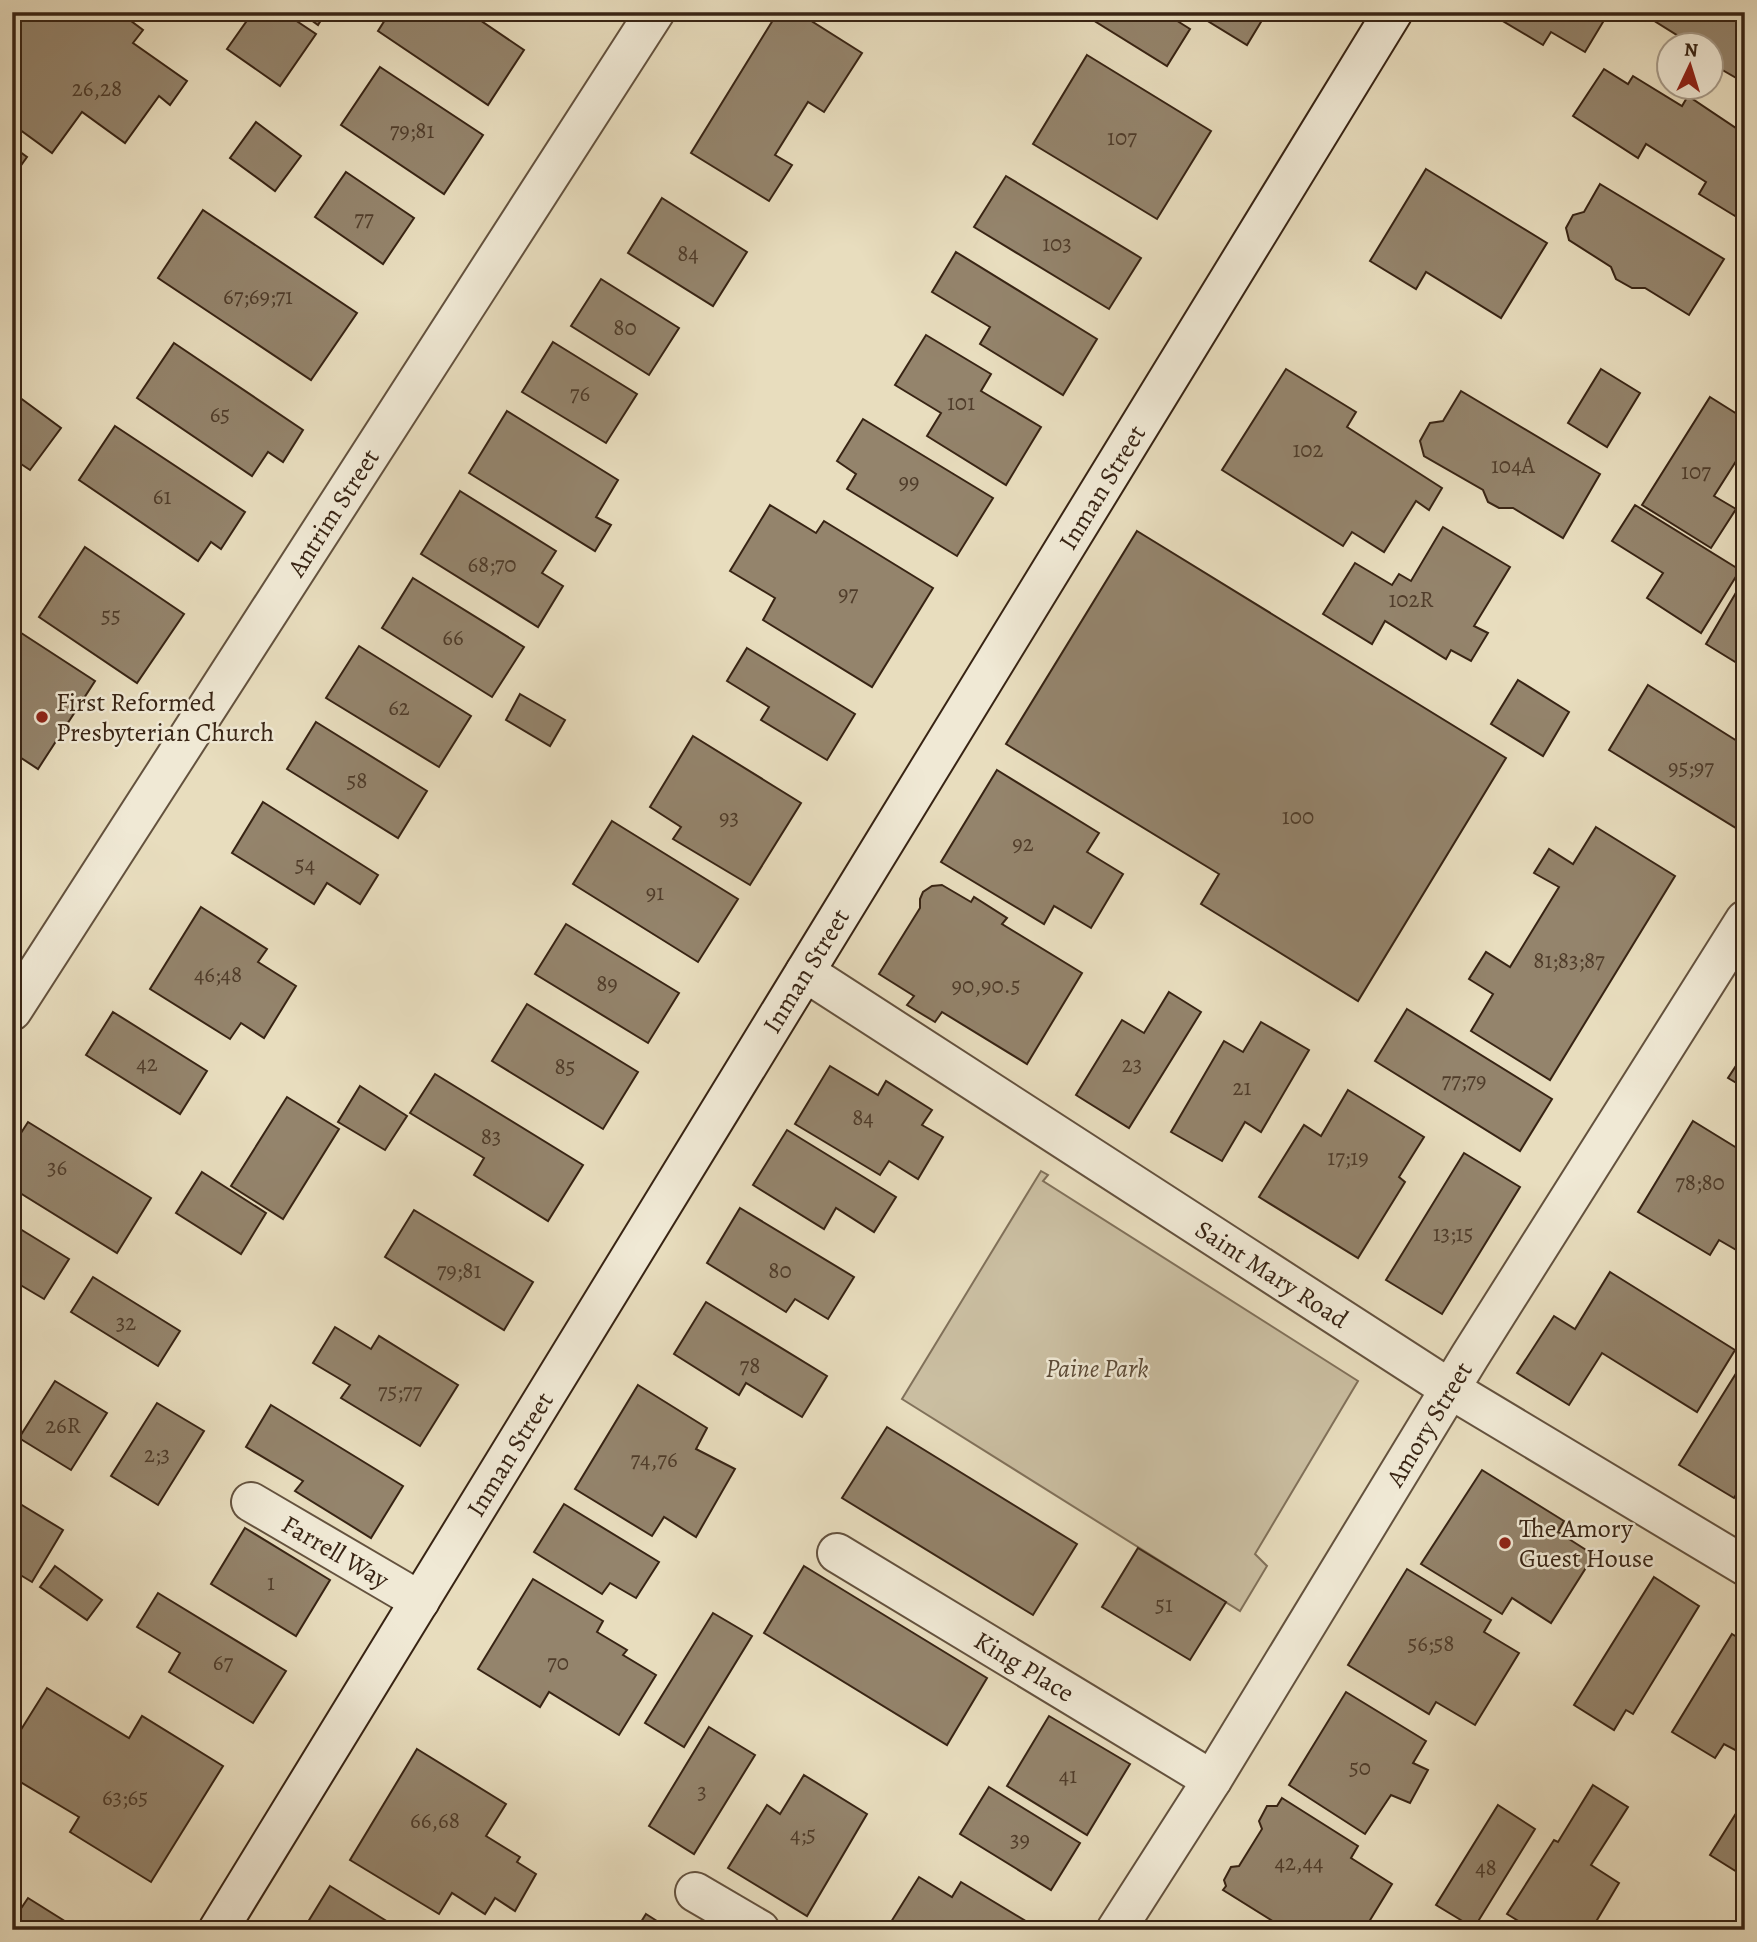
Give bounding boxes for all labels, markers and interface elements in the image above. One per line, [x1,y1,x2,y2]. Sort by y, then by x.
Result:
north arrow [1656,32,1726,102]
text: N [1683,37,1699,64]
house number: 26,28 [72,73,122,104]
house number: 79;81 [390,115,434,146]
house number: 107 [1107,122,1137,153]
house number: 77 [354,203,374,234]
house number: 103 [1042,228,1072,259]
house number: 84 [677,238,699,269]
house number: 67;69;71 [223,281,293,312]
house number: 80 [613,312,637,343]
house number: 76 [570,378,590,409]
house number: 101 [947,387,975,418]
house number: 65 [210,399,230,430]
street label: Inman Street [1051,418,1154,557]
house number: 102 [1292,434,1324,465]
street label: Antrim Street [279,442,388,584]
house number: 104A [1491,450,1536,481]
house number: 107 [1681,456,1711,487]
house number: 99 [899,466,919,497]
house number: 61 [153,481,171,512]
house number: 68;70 [467,549,517,580]
house number: 97 [838,578,858,609]
house number: 102R [1388,584,1434,615]
house number: 55 [101,600,121,631]
house number: 66 [442,622,464,653]
place label: First Reformed Presbyterian Church [56,685,274,750]
house number: 62 [388,692,410,723]
marker: First Reformed Presbyterian Church [34,709,50,725]
house number: 95;97 [1668,752,1714,783]
house number: 58 [346,765,368,796]
house number: 100 [1282,801,1314,832]
house number: 93 [719,802,739,833]
house number: 92 [1012,828,1034,859]
house number: 54 [295,849,315,880]
house number: 91 [646,877,664,908]
street label: Inman Street [754,902,858,1040]
house number: 81;83;87 [1533,945,1605,976]
house number: 46;48 [194,959,242,990]
house number: 89 [596,968,618,999]
house number: 90,90.5 [951,970,1021,1001]
house number: 42 [136,1048,158,1079]
house number: 23 [1122,1049,1142,1080]
house number: 85 [554,1051,576,1082]
house number: 77;79 [1442,1065,1486,1096]
house number: 21 [1233,1072,1252,1103]
house number: 84 [852,1102,874,1133]
house number: 83 [481,1121,501,1152]
house number: 17;19 [1327,1142,1369,1173]
house number: 36 [47,1152,67,1183]
house number: 78;80 [1675,1167,1725,1198]
street label: Saint Mary Road [1188,1212,1355,1337]
house number: 13;15 [1433,1218,1473,1249]
house number: 79;81 [437,1255,481,1286]
house number: 80 [768,1255,792,1286]
house number: 32 [116,1307,136,1338]
house number: 78 [740,1350,760,1381]
park label: Paine Park [1045,1351,1149,1386]
street label: Amory Street [1377,1355,1481,1494]
house number: 75;77 [378,1376,423,1407]
street label: Inman Street [458,1385,562,1524]
house number: 26R [45,1410,81,1441]
house number: 2;3 [144,1439,170,1470]
house number: 74,76 [630,1444,678,1475]
street label: Farrell Way [275,1507,396,1597]
place label: The Amory Guest House [1519,1511,1654,1576]
marker: The Amory Guest House [1497,1535,1513,1551]
house number: 1 [267,1567,275,1598]
house number: 51 [1155,1589,1173,1620]
street label: King Place [967,1623,1081,1711]
house number: 56;58 [1407,1628,1455,1659]
house number: 67 [213,1647,233,1678]
house number: 70 [547,1647,569,1678]
house number: 50 [1349,1752,1371,1783]
house number: 41 [1059,1760,1077,1791]
house number: 3 [697,1776,707,1807]
house number: 63;65 [102,1782,148,1813]
house number: 66,68 [410,1805,460,1836]
house number: 4;5 [790,1819,816,1850]
house number: 39 [1010,1824,1030,1855]
house number: 42,44 [1275,1847,1323,1878]
house number: 48 [1475,1852,1497,1883]

